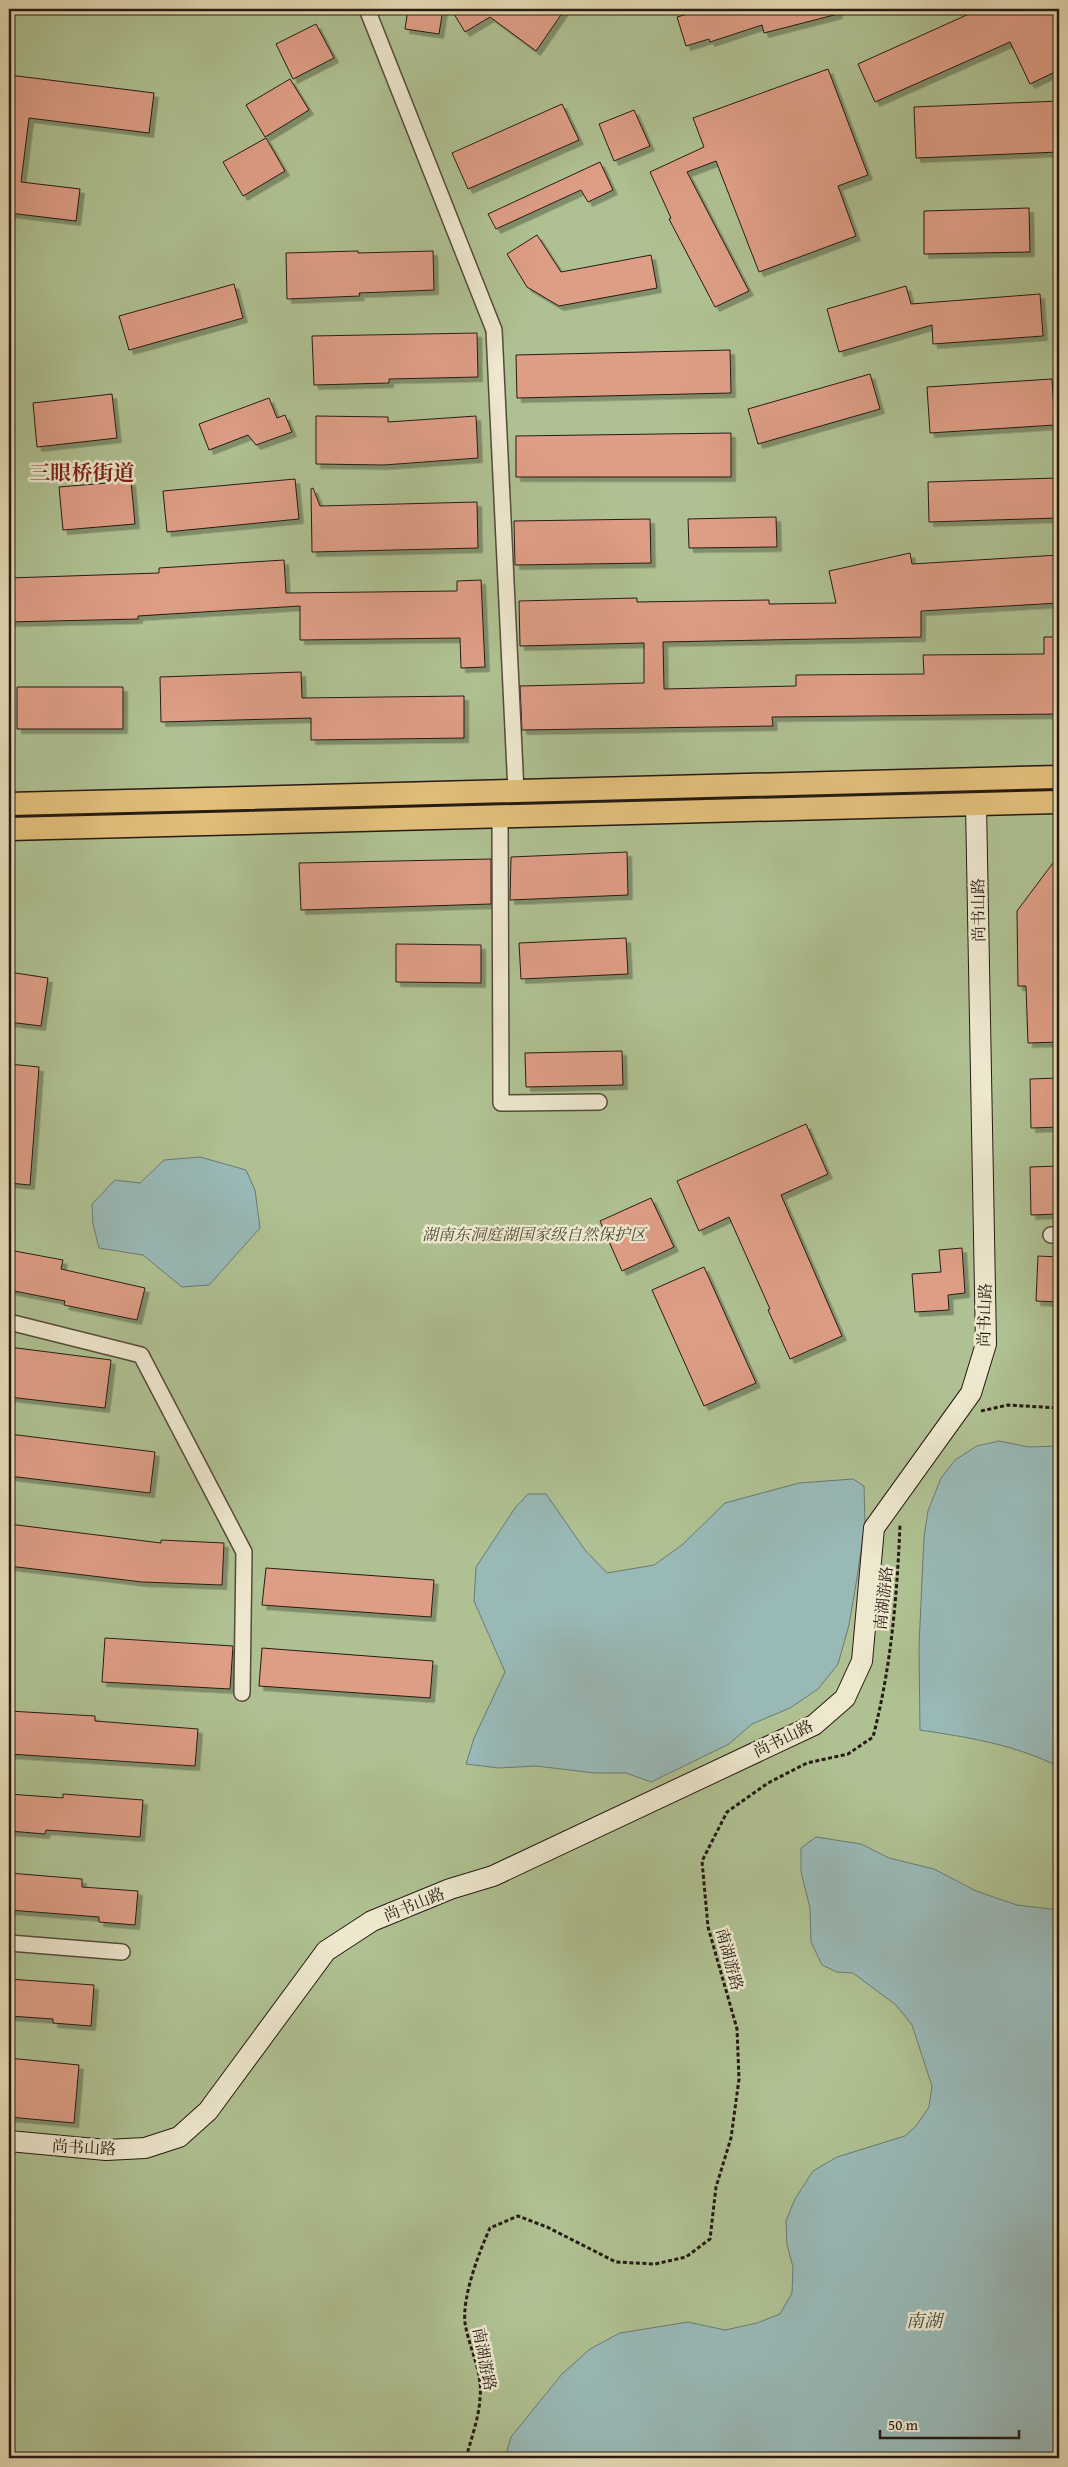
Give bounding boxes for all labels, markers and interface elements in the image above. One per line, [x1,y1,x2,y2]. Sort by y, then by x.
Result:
district label: 三眼桥街道 [30,457,135,488]
street label: 尚书山路 [965,878,991,942]
park label: 湖南东洞庭湖国家级自然保护区 [422,1222,648,1246]
street label: 尚书山路 [971,1283,997,1347]
street label: 南湖游路 [868,1565,898,1631]
street label: 尚书山路 [749,1713,817,1763]
street label: 尚书山路 [380,1881,448,1927]
street label: 南湖游路 [710,1925,750,1993]
street label: 尚书山路 [51,2133,117,2161]
water label: 南湖 [906,2307,945,2334]
street label: 南湖游路 [467,2325,503,2393]
scale bar [880,2407,1019,2439]
text: 50 m [888,2414,919,2435]

